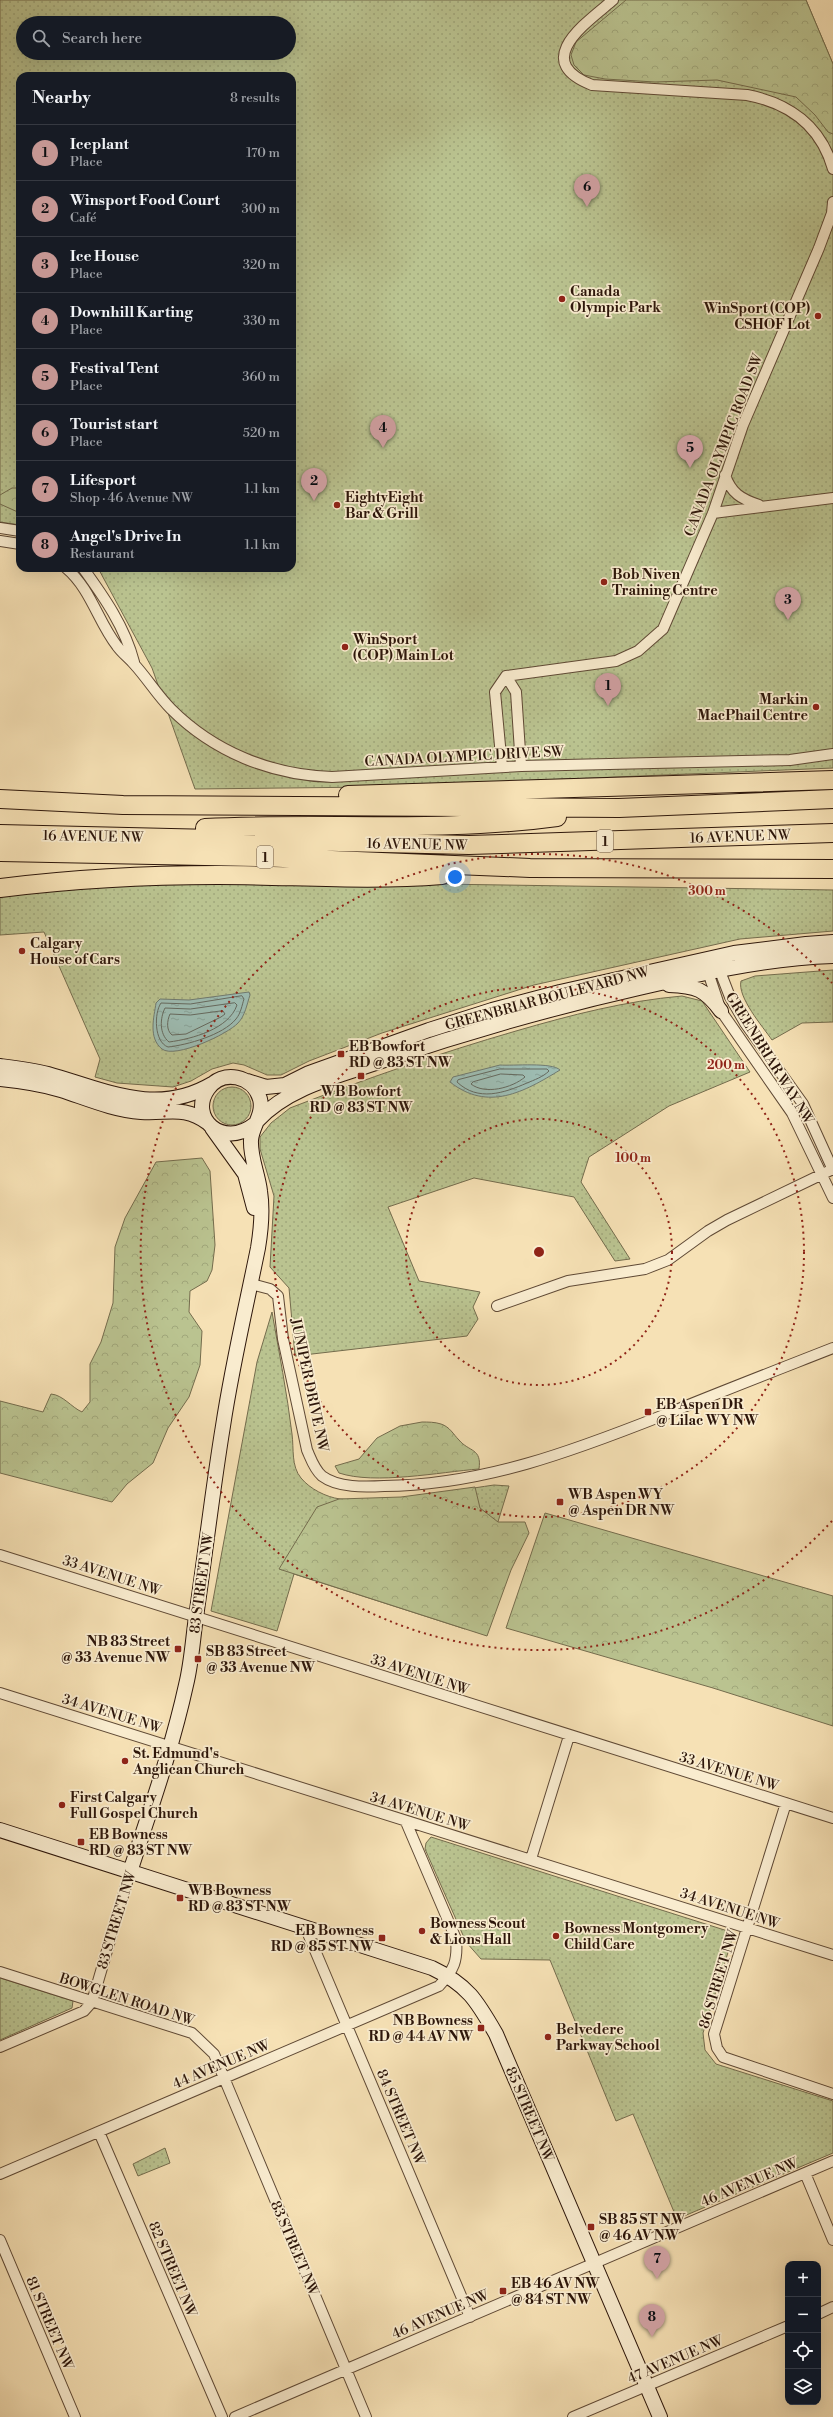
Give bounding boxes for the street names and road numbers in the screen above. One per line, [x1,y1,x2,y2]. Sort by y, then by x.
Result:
street label: CANADA OLYMPIC ROAD SW [681,350,768,539]
street label: CANADA OLYMPIC DRIVE SW [364,743,565,771]
street label: 16 AVENUE NW [689,826,792,848]
street label: 16 AVENUE NW [42,827,145,847]
road number: 1 [597,830,613,852]
street label: 16 AVENUE NW [366,835,469,855]
road number: 1 [257,846,273,868]
street label: GREENBRIAR BOULEVARD NW [443,963,653,1035]
street label: GREENBRIAR WAY NW [721,989,818,1129]
street label: JUNIPER DRIVE NW [286,1316,332,1455]
street label: 83 STREET NW [186,1530,218,1635]
street label: 33 AVENUE NW [60,1552,164,1601]
street label: 33 AVENUE NW [368,1651,472,1700]
street label: 34 AVENUE NW [60,1690,165,1738]
street label: 33 AVENUE NW [677,1748,782,1796]
street label: 34 AVENUE NW [368,1788,473,1836]
street label: 83 STREET NW [93,1868,141,1972]
street label: 34 AVENUE NW [678,1884,783,1934]
street label: 86 STREET NW [695,1926,743,2031]
street label: BOWGLEN ROAD NW [56,1969,198,2031]
street label: 44 AVENUE NW [170,2036,274,2094]
street label: 85 STREET NW [501,2064,558,2166]
street label: 84 STREET NW [372,2067,429,2169]
street label: 46 AVENUE NW [698,2154,802,2211]
street label: 83 STREET NW [266,2198,323,2300]
street label: 82 STREET NW [144,2219,201,2321]
street label: 81 STREET NW [21,2274,77,2374]
street label: 46 AVENUE NW [389,2286,493,2343]
street label: 47 AVENUE NW [625,2331,727,2388]

